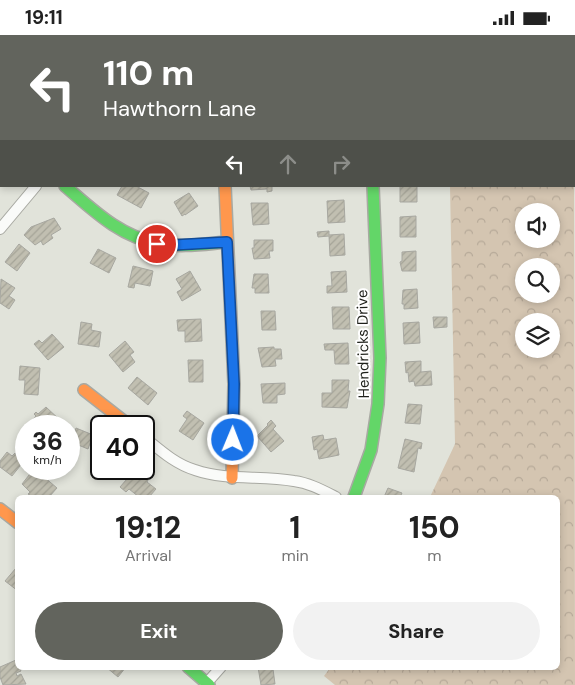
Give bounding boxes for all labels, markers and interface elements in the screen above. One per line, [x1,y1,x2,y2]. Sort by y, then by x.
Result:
text: 19:11 [25,5,63,30]
text: 110 m [103,50,194,96]
icon: left [20,55,85,120]
text: Hawthorn Lane [103,94,256,123]
icon: left [221,150,249,178]
icon: ahead [274,150,302,178]
icon: right [327,150,355,178]
map controls [515,203,560,358]
button: sound [515,203,560,248]
pin [136,223,178,265]
icon: arrive [143,230,171,258]
button: search [515,258,560,303]
street label: Hendricks Drive [352,290,374,398]
button: layers [515,313,560,358]
position arrow [206,413,258,465]
speed limit sign: 40 [90,415,155,480]
text: 36 [32,425,63,458]
text: km/h [33,452,62,468]
text: 19:12 [115,508,181,547]
text: 1 [290,508,301,547]
text: 150 [409,508,460,547]
text: Arrival [125,545,172,566]
text: min [281,545,309,566]
text: m [427,545,441,566]
button: Exit [35,602,283,660]
button: Share [293,602,540,660]

